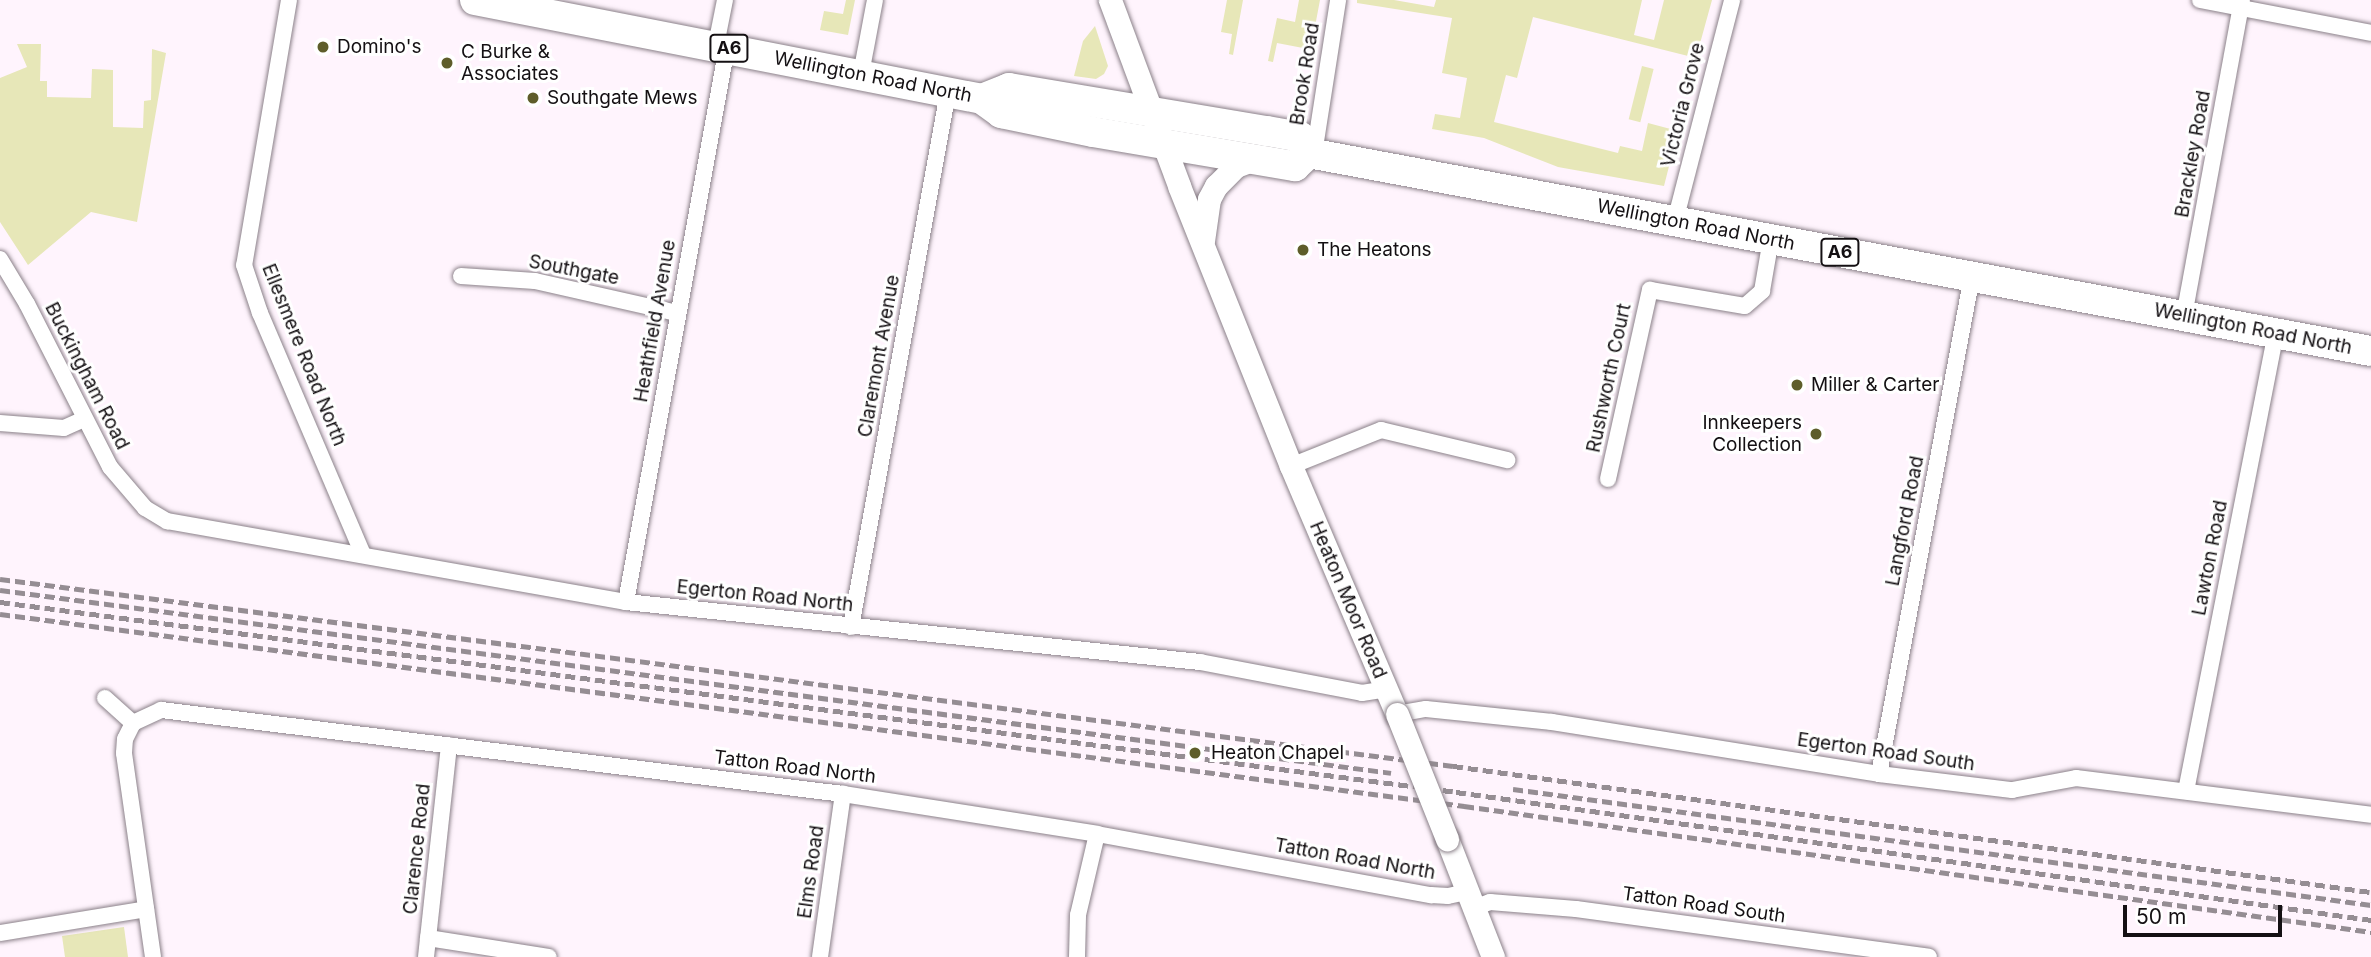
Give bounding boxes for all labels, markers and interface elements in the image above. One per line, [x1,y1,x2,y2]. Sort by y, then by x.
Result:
street label: Brook Road [1286,21,1324,127]
road number: A6 [708,33,750,62]
place label: Domino's [337,36,421,58]
marker: Domino's [315,39,331,55]
street label: Victoria Grove [1657,40,1709,170]
place label: C Burke & Associates [461,41,559,85]
street label: Wellington Road North [772,47,974,107]
marker: C Burke & Associates [439,55,455,71]
place label: Southgate Mews [547,87,698,109]
street label: Brackley Road [2171,89,2215,219]
marker: Southgate Mews [525,90,541,106]
street label: Wellington Road North [1595,195,1797,255]
street label: Heathfield Avenue [629,238,681,404]
road number: A6 [1819,238,1861,266]
place label: The Heatons [1317,239,1432,261]
marker: The Heatons [1295,242,1311,258]
street label: Southgate [527,250,621,290]
street label: Ellesmere Road North [257,261,351,449]
street label: Claremont Avenue [853,273,905,439]
street label: Buckingham Road [40,299,134,453]
street label: Wellington Road North [2152,299,2354,359]
street label: Rushworth Court [1582,301,1636,455]
place label: Miller & Carter [1811,374,1939,396]
marker: Miller & Carter [1789,377,1805,393]
place label: Innkeepers Collection [1702,412,1802,456]
marker: Innkeepers Collection [1808,426,1824,442]
street label: Langford Road [1881,454,1929,588]
street label: Lawton Road [2188,499,2232,617]
street label: Heaton Moor Road [1305,518,1391,682]
street label: Egerton Road North [676,575,854,617]
street label: Egerton Road South [1796,728,1976,776]
place label: Heaton Chapel [1211,742,1344,764]
marker: Heaton Chapel [1185,743,1205,763]
street label: Tatton Road North [713,746,877,788]
street label: Clarence Road [399,782,435,916]
street label: Elms Road [793,824,829,920]
street label: Tatton Road North [1273,834,1437,884]
street label: Tatton Road South [1621,882,1787,928]
scale bar [2126,890,2285,934]
text: 50 m [2136,904,2186,929]

